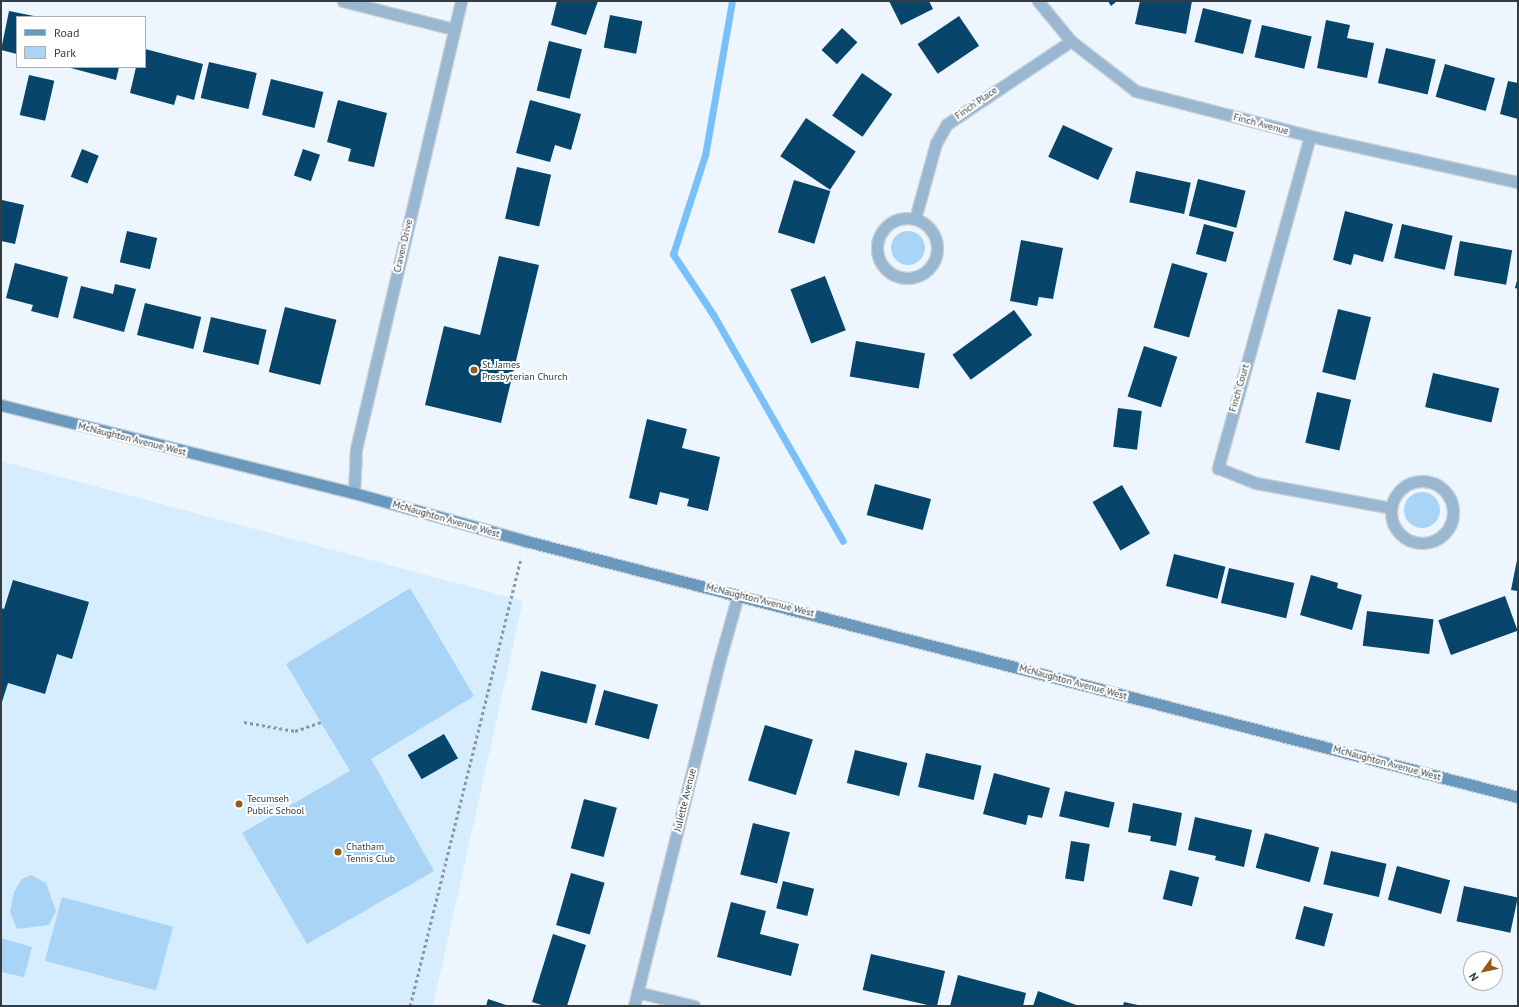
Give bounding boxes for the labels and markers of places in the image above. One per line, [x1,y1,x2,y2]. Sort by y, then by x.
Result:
place label: St. James Presbyterian Church [482,358,567,382]
marker: St. James Presbyterian Church [469,365,479,375]
place label: Tecumseh Public School [247,792,305,816]
marker: Tecumseh Public School [234,799,244,809]
place label: Chatham Tennis Club [346,840,395,864]
marker: Chatham Tennis Club [333,847,343,857]

